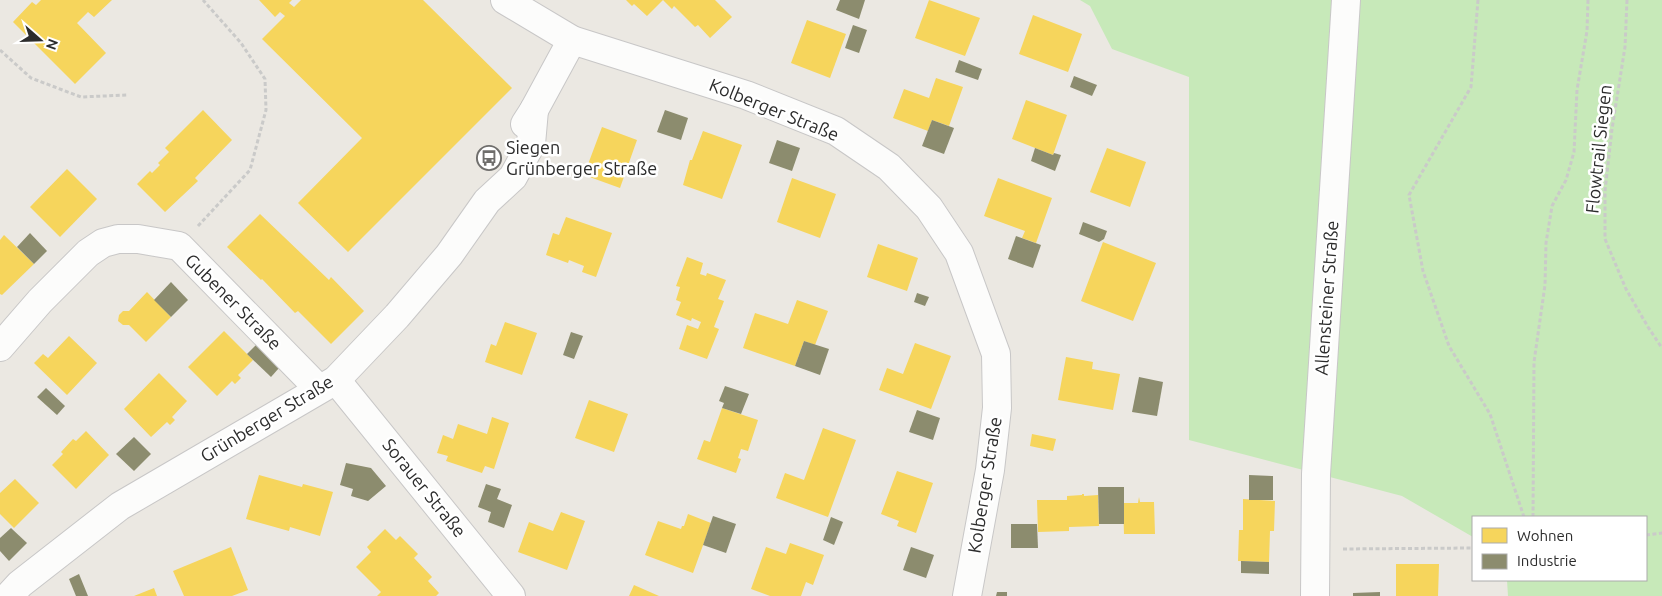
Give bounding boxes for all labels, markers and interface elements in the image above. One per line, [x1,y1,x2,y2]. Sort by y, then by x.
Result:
north arrow [15,15,65,65]
text: N [43,37,62,52]
street label: Kolberger Straße [707,74,842,144]
street label: Flowtrail Siegen [1581,84,1615,214]
place label: Siegen Grünberger Straße [506,137,657,178]
bus stop icon: Siegen Grünberger Straße [476,145,502,171]
street label: Allensteiner Straße [1311,220,1341,376]
street label: Gubener Straße [182,249,286,353]
street label: Grünberger Straße [197,371,336,466]
street label: Kolberger Straße [963,415,1005,554]
street label: Sorauer Straße [379,434,470,540]
legend [1472,516,1647,581]
text: Wohnen [1517,527,1573,544]
text: Industrie [1517,552,1577,569]

